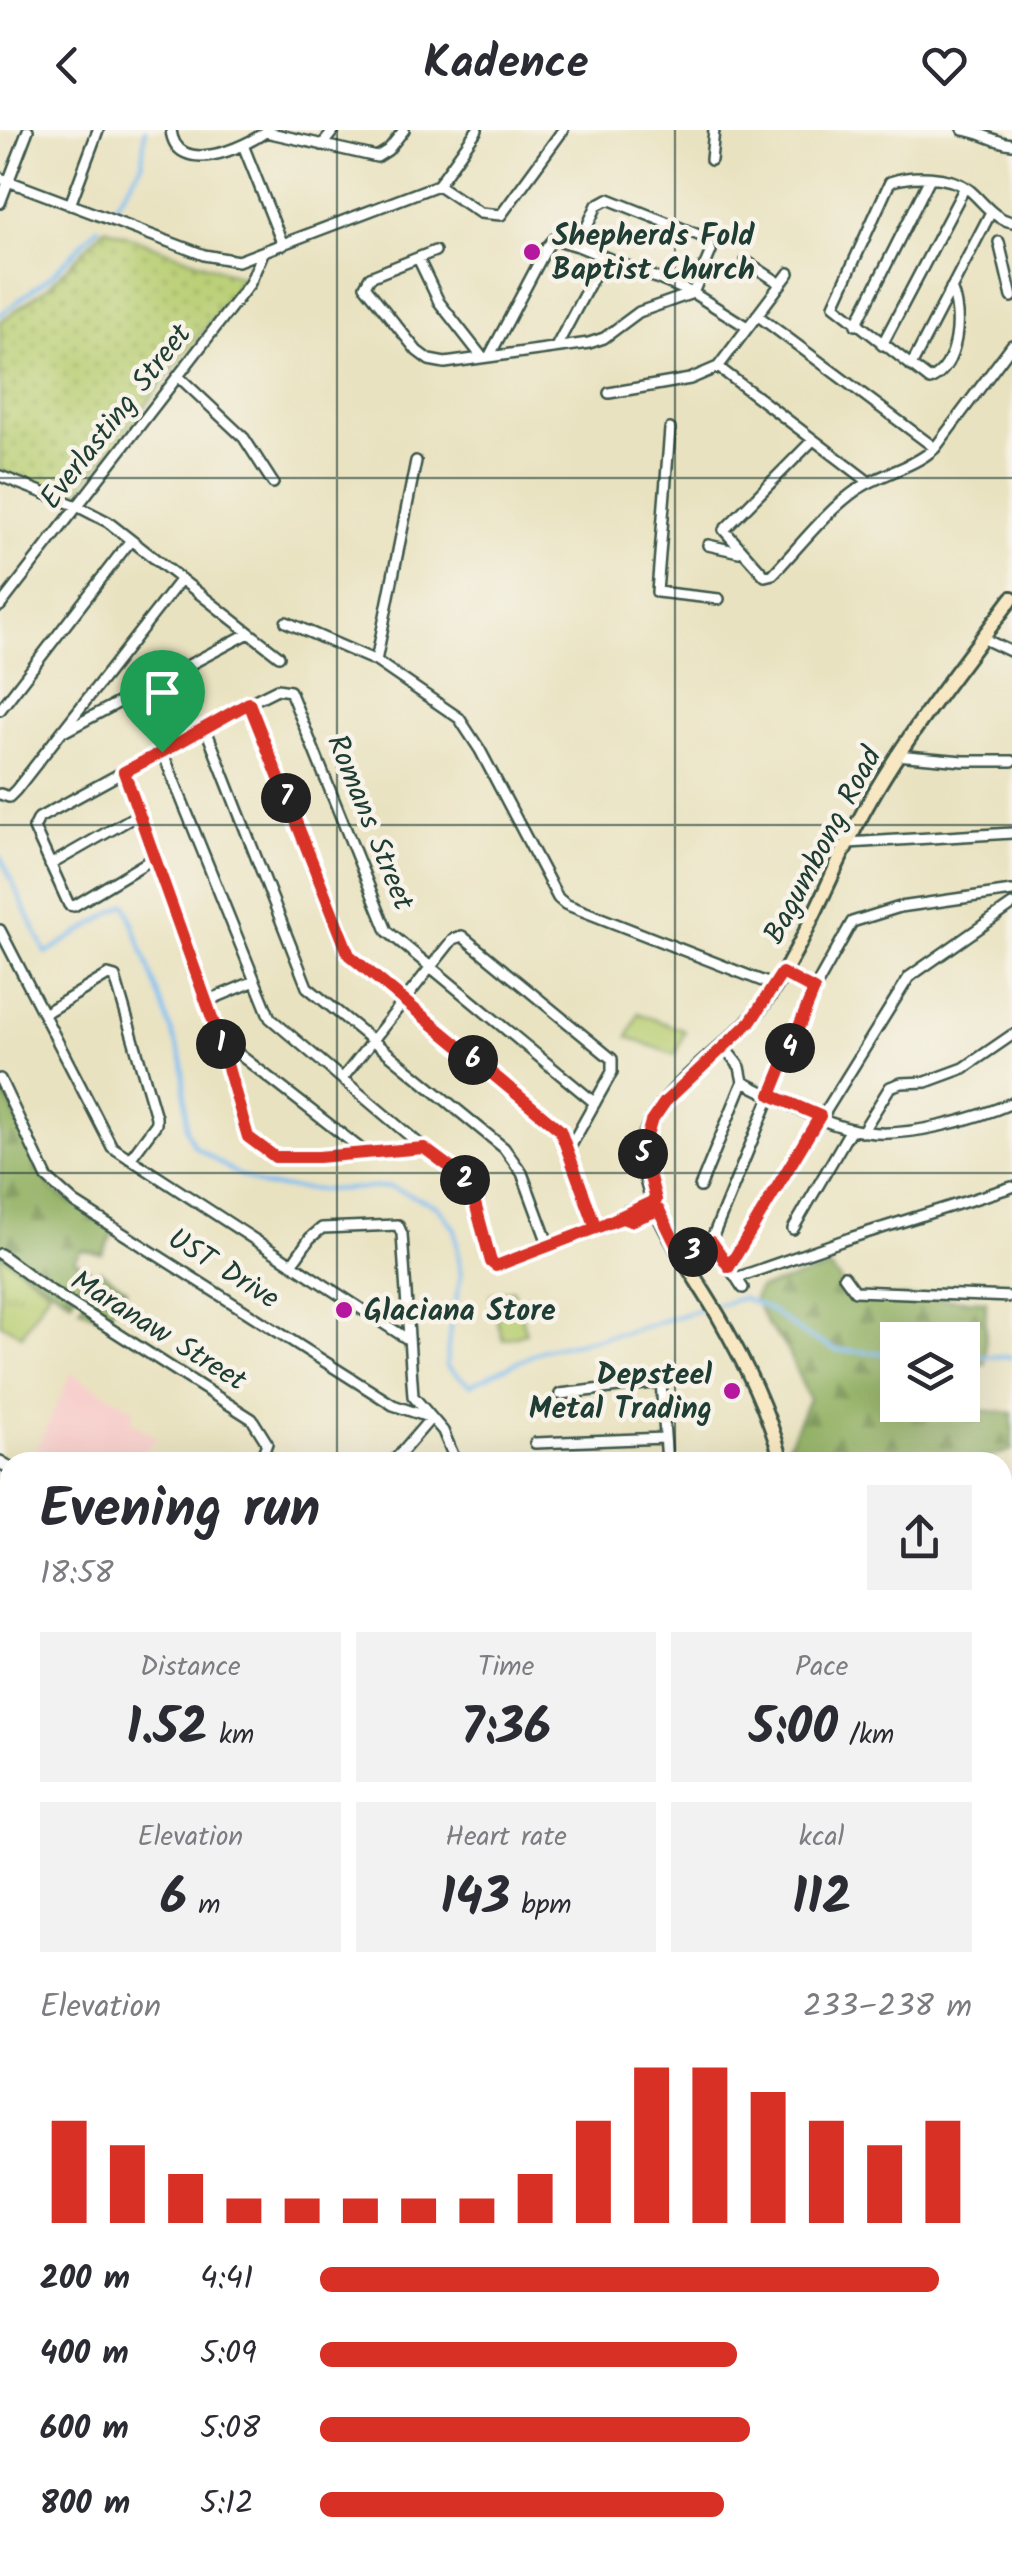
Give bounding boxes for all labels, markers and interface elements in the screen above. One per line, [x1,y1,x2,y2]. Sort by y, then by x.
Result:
text: Kadence [423,29,589,101]
icon: back [40,38,95,93]
icon: heart [917,38,972,93]
place label: Shepherds Fold Baptist Church [552,213,755,295]
marker: Shepherds Fold Baptist Church [521,241,543,263]
street label: Everlasting Street [28,314,205,521]
pin [120,650,205,753]
icon: arrive [135,665,190,720]
street label: Romans Street [312,728,426,918]
street label: Bagumbong Road [752,738,896,953]
pin: 7 [261,773,311,823]
text: 7 [279,775,293,820]
pin: 1 [196,1019,246,1069]
text: 1 [217,1021,225,1066]
pin: 4 [765,1023,815,1073]
text: 4 [782,1025,798,1070]
pin: 6 [448,1035,498,1085]
text: 6 [465,1037,481,1082]
pin: 5 [618,1129,668,1179]
text: 5 [636,1131,650,1176]
pin: 2 [440,1155,490,1205]
text: 2 [457,1157,473,1202]
street label: UST Drive [157,1216,288,1323]
pin: 3 [668,1227,718,1277]
text: 3 [685,1229,701,1274]
street label: Maranaw Street [60,1258,256,1405]
place label: Glaciana Store [364,1288,556,1336]
marker: Glaciana Store [333,1299,355,1321]
map controls [880,1322,980,1422]
button: layers [880,1322,980,1422]
place label: Depsteel Metal Trading [529,1352,712,1434]
marker: Depsteel Metal Trading [721,1380,743,1402]
text: Evening run [40,1468,320,1555]
button: share [867,1485,972,1590]
text: 18:58 [40,1549,114,1600]
text: Distance [140,1645,241,1690]
text: Time [478,1645,534,1690]
text: Pace [795,1645,848,1690]
text: 1.52 [126,1690,208,1770]
text: 7:36 [461,1690,551,1770]
text: 5:00 [749,1690,838,1770]
text: km [208,1713,254,1758]
text: /km [838,1713,894,1758]
text: Elevation [137,1815,243,1860]
text: Heart rate [445,1815,567,1860]
text: kcal [799,1815,844,1860]
text: 6 [160,1860,187,1940]
text: 143 [440,1860,510,1940]
text: 112 [792,1860,851,1940]
text: m [187,1883,221,1928]
text: bpm [510,1883,572,1928]
text: Elevation [40,1982,161,2033]
text: 233–238 m [803,1982,972,2033]
text: 200 m [40,2254,130,2305]
text: 4:41 [200,2254,253,2305]
text: 400 m [40,2329,129,2380]
text: 5:09 [200,2329,257,2380]
text: 600 m [40,2404,129,2455]
text: 5:08 [200,2404,260,2455]
text: 800 m [40,2479,130,2530]
text: 5:12 [200,2479,254,2530]

